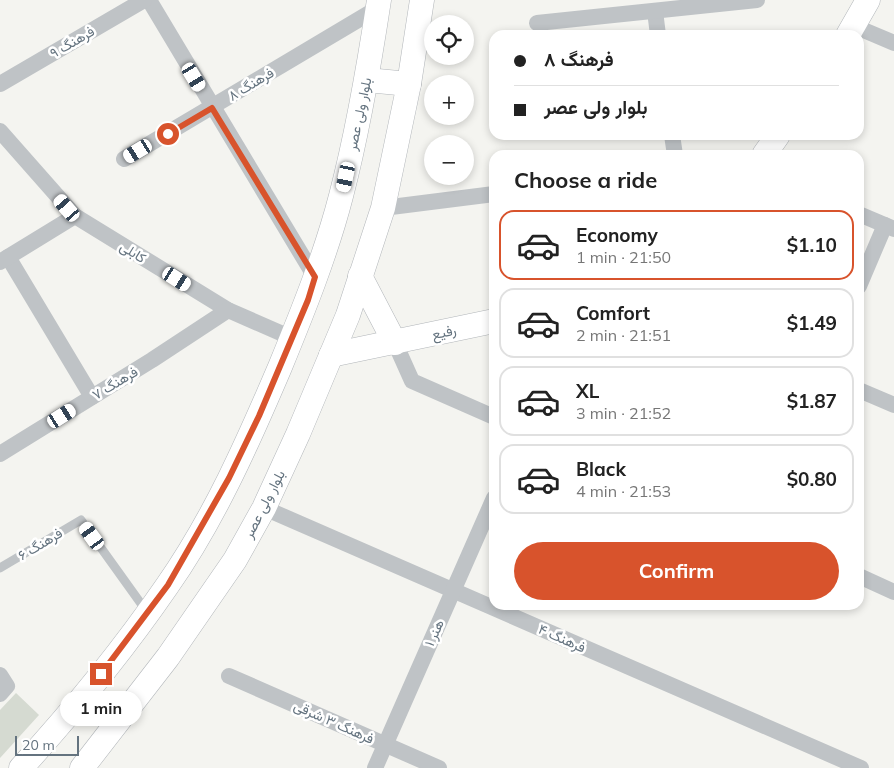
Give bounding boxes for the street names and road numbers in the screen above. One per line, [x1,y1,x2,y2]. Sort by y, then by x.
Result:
street label: فرهنگ ۹ [46,22,98,62]
street label: فرهنگ ۸ [225,63,277,105]
street label: بلوار ولی عصر [342,76,376,153]
street label: کابلی [117,237,149,267]
street label: رفیع [430,321,458,345]
street label: فرهنگ ۷ [89,362,141,404]
street label: بلوار ولی عصر [239,467,289,542]
street label: فرهنگ ۶ [14,524,66,564]
street label: هنر ۱ [420,617,448,649]
street label: فرهنگ ۴ [536,620,588,656]
street label: فرهنگ ۳ شرقی [291,696,377,748]

